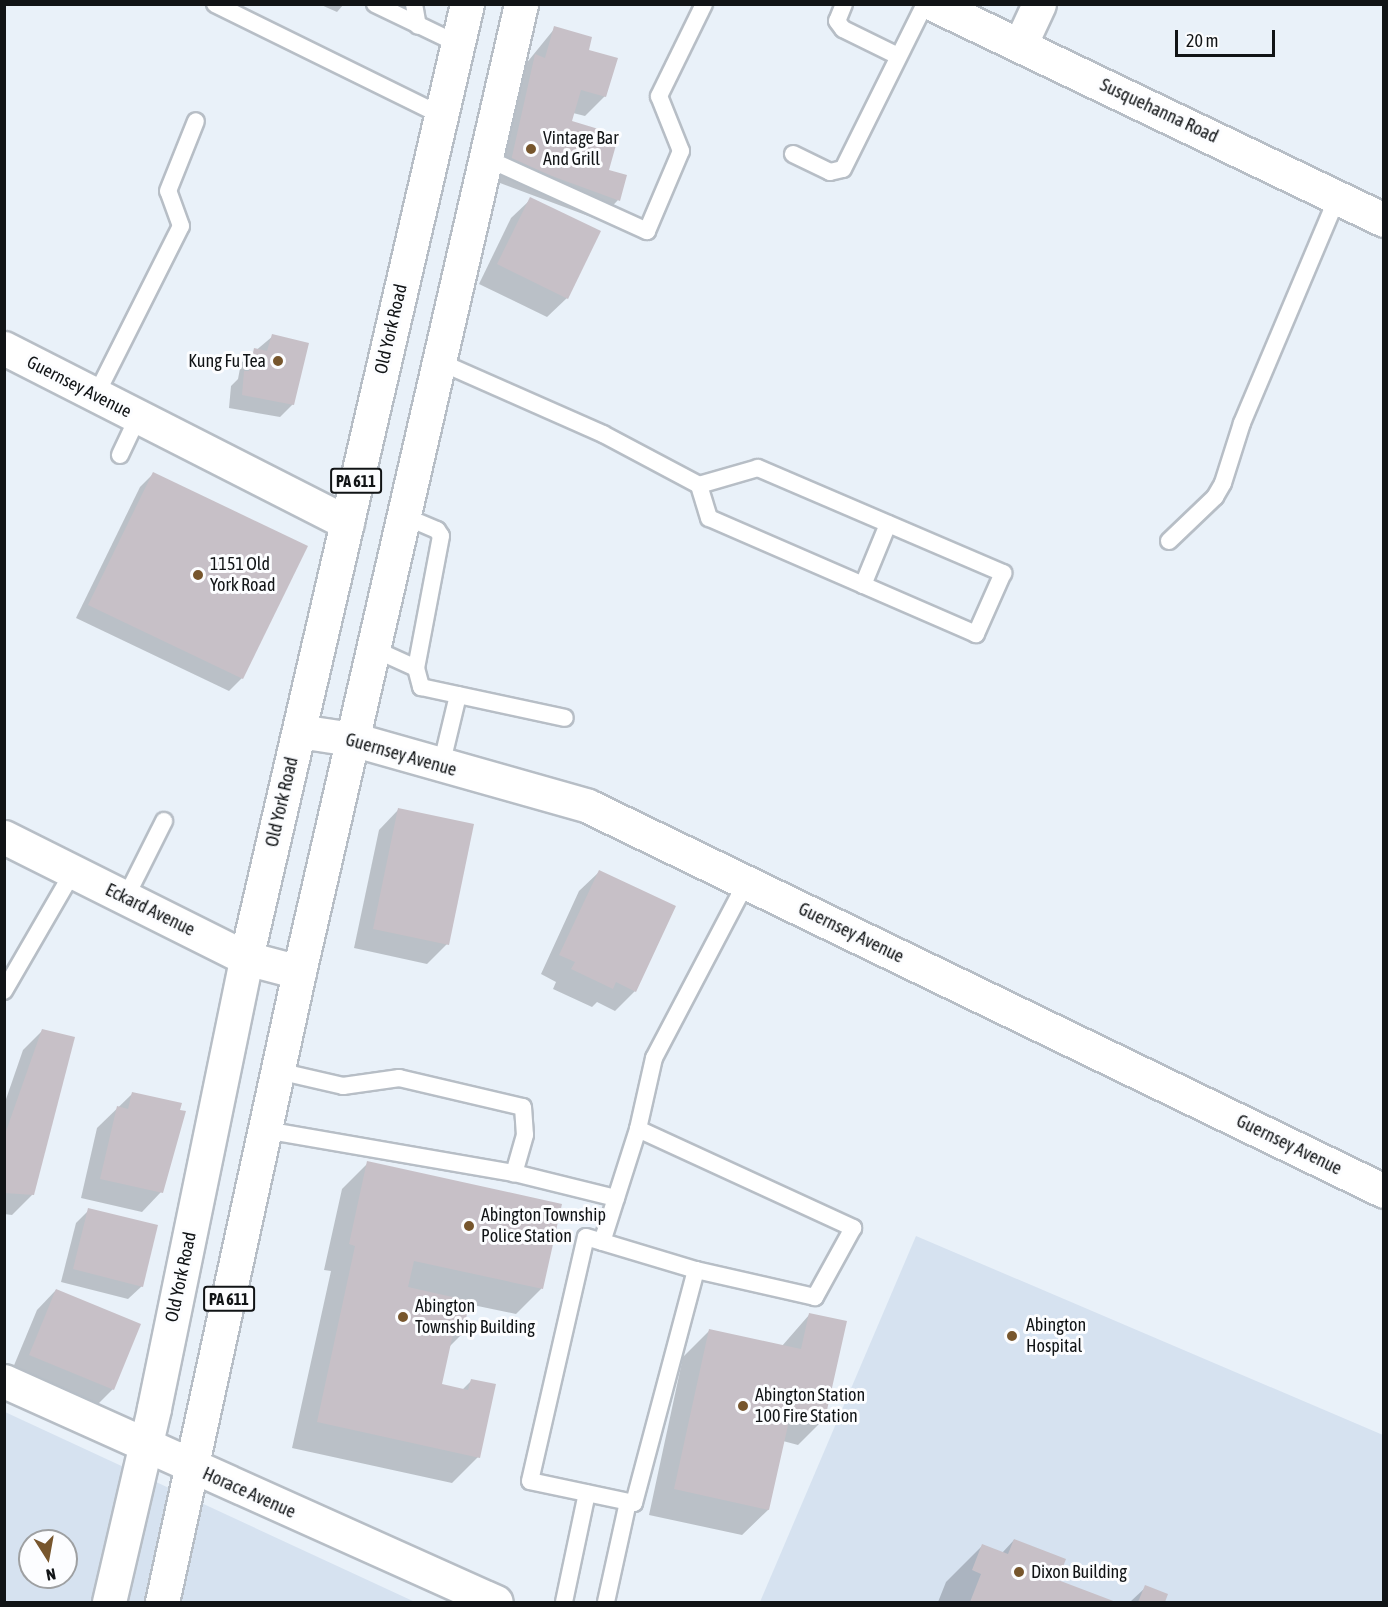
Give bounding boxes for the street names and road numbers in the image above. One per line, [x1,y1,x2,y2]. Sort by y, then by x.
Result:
street label: Susquehanna Road [1097,74,1221,148]
street label: Old York Road [370,282,412,376]
street label: Guernsey Avenue [23,351,135,423]
road number: PA 611 [329,468,383,494]
street label: Guernsey Avenue [343,729,459,781]
street label: Old York Road [261,755,303,849]
street label: Eckard Avenue [102,879,198,941]
street label: Guernsey Avenue [795,898,907,968]
street label: Guernsey Avenue [1233,1110,1345,1180]
street label: Old York Road [161,1230,201,1324]
road number: PA 611 [202,1286,256,1312]
street label: Horace Avenue [199,1463,299,1523]

